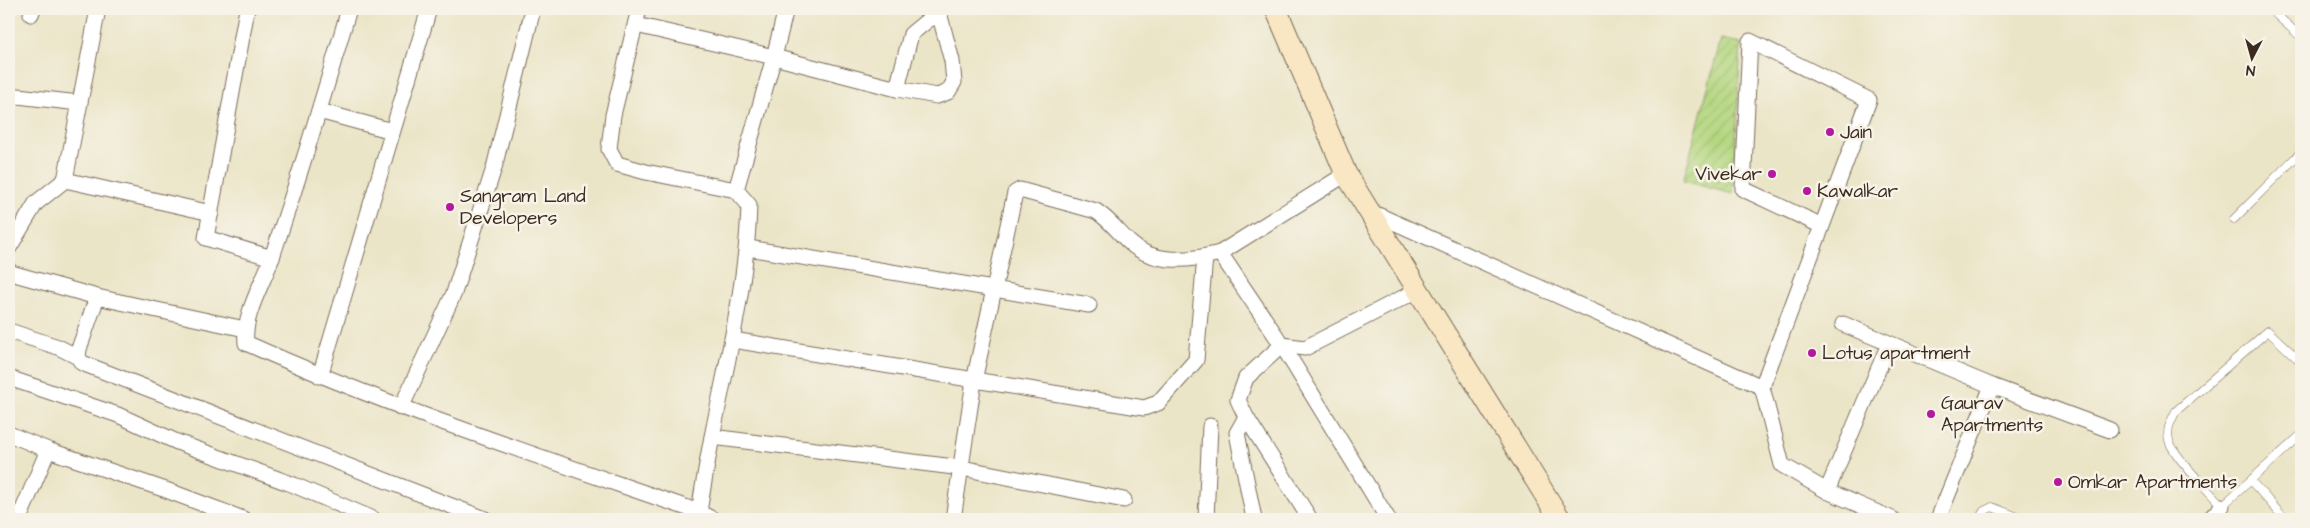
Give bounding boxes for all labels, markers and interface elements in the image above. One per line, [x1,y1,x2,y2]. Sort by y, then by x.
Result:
north arrow [2228,32,2278,82]
text: N [2245,60,2256,80]
place label: Jain [1840,119,1872,146]
marker: Jain [1824,126,1836,138]
place label: Vivekar [1695,161,1763,188]
marker: Vivekar [1766,168,1778,180]
place label: Kawalkar [1817,178,1899,205]
place label: Sangram Land Developers [460,183,586,232]
marker: Kawalkar [1801,185,1813,197]
marker: Sangram Land Developers [444,201,456,213]
place label: Lotus apartment [1822,340,1971,367]
marker: Lotus apartment [1806,347,1818,359]
place label: Gaurav Apartments [1941,390,2043,439]
marker: Gaurav Apartments [1925,408,1937,420]
place label: Omkar Apartments [2068,469,2237,496]
marker: Omkar Apartments [2052,476,2064,488]

